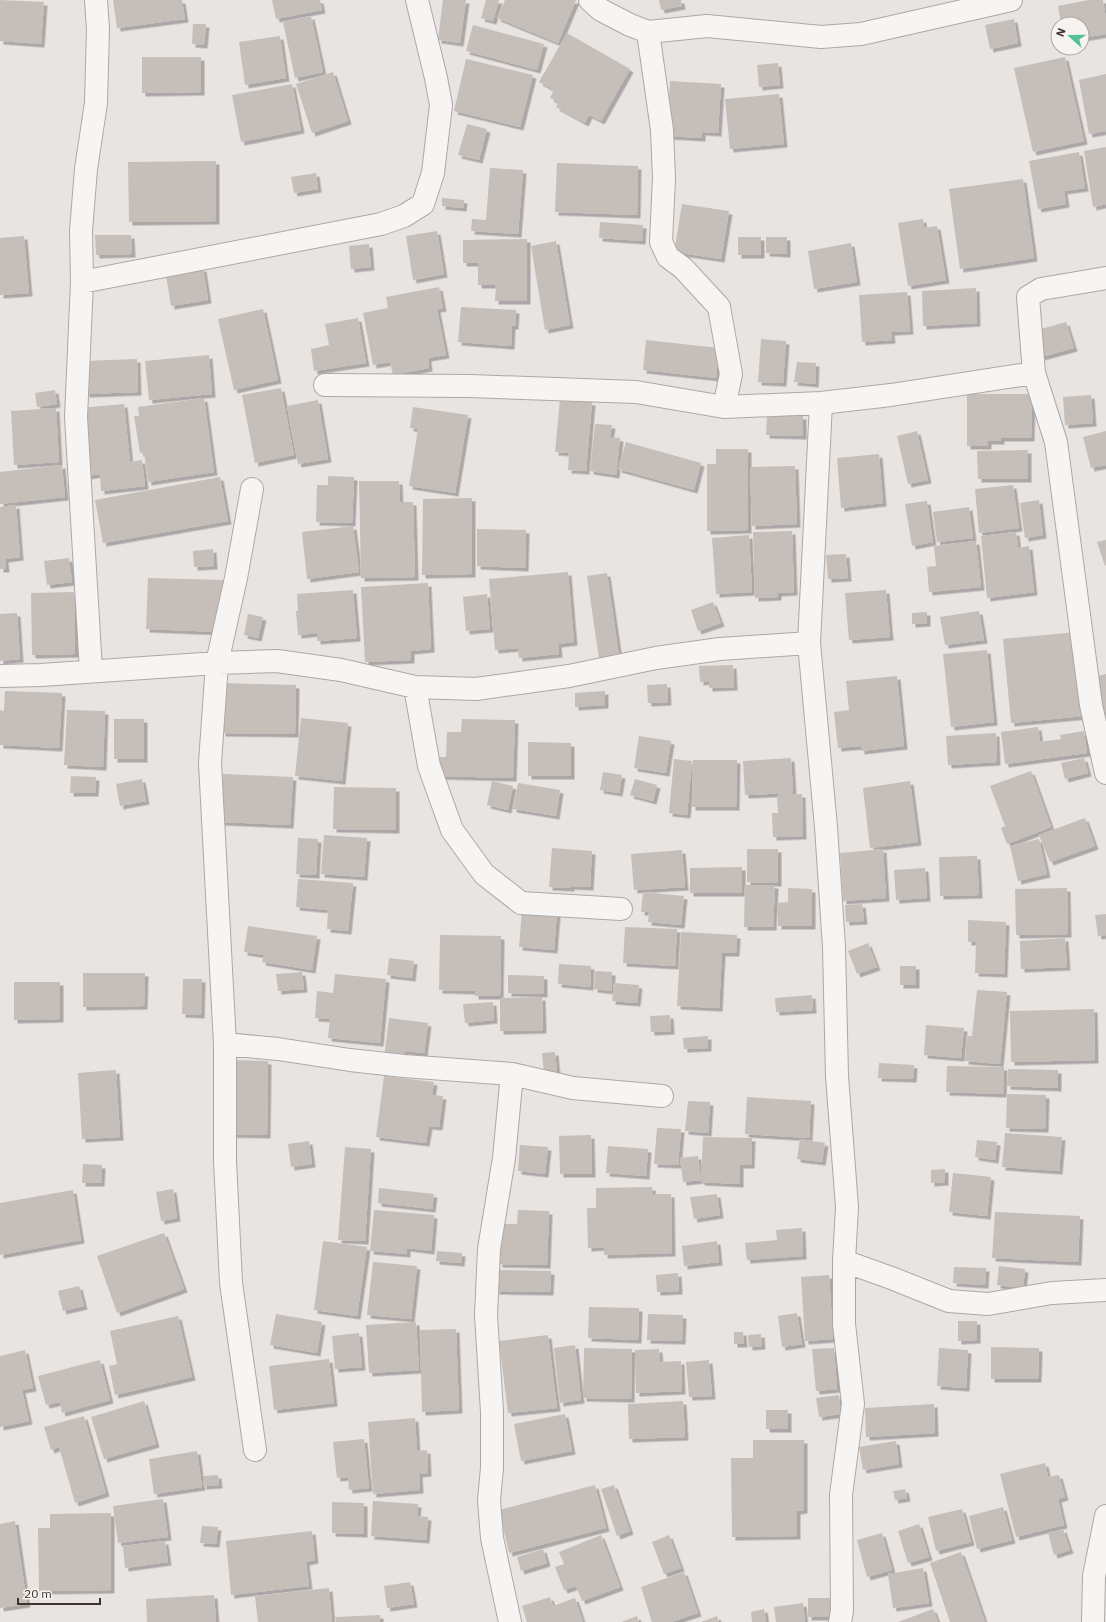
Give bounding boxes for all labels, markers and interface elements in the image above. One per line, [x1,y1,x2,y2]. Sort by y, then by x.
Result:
north arrow [1050,16,1090,56]
text: N [1053,26,1069,39]
scale bar [18,1580,100,1606]
text: 20 m [24,1586,52,1601]

